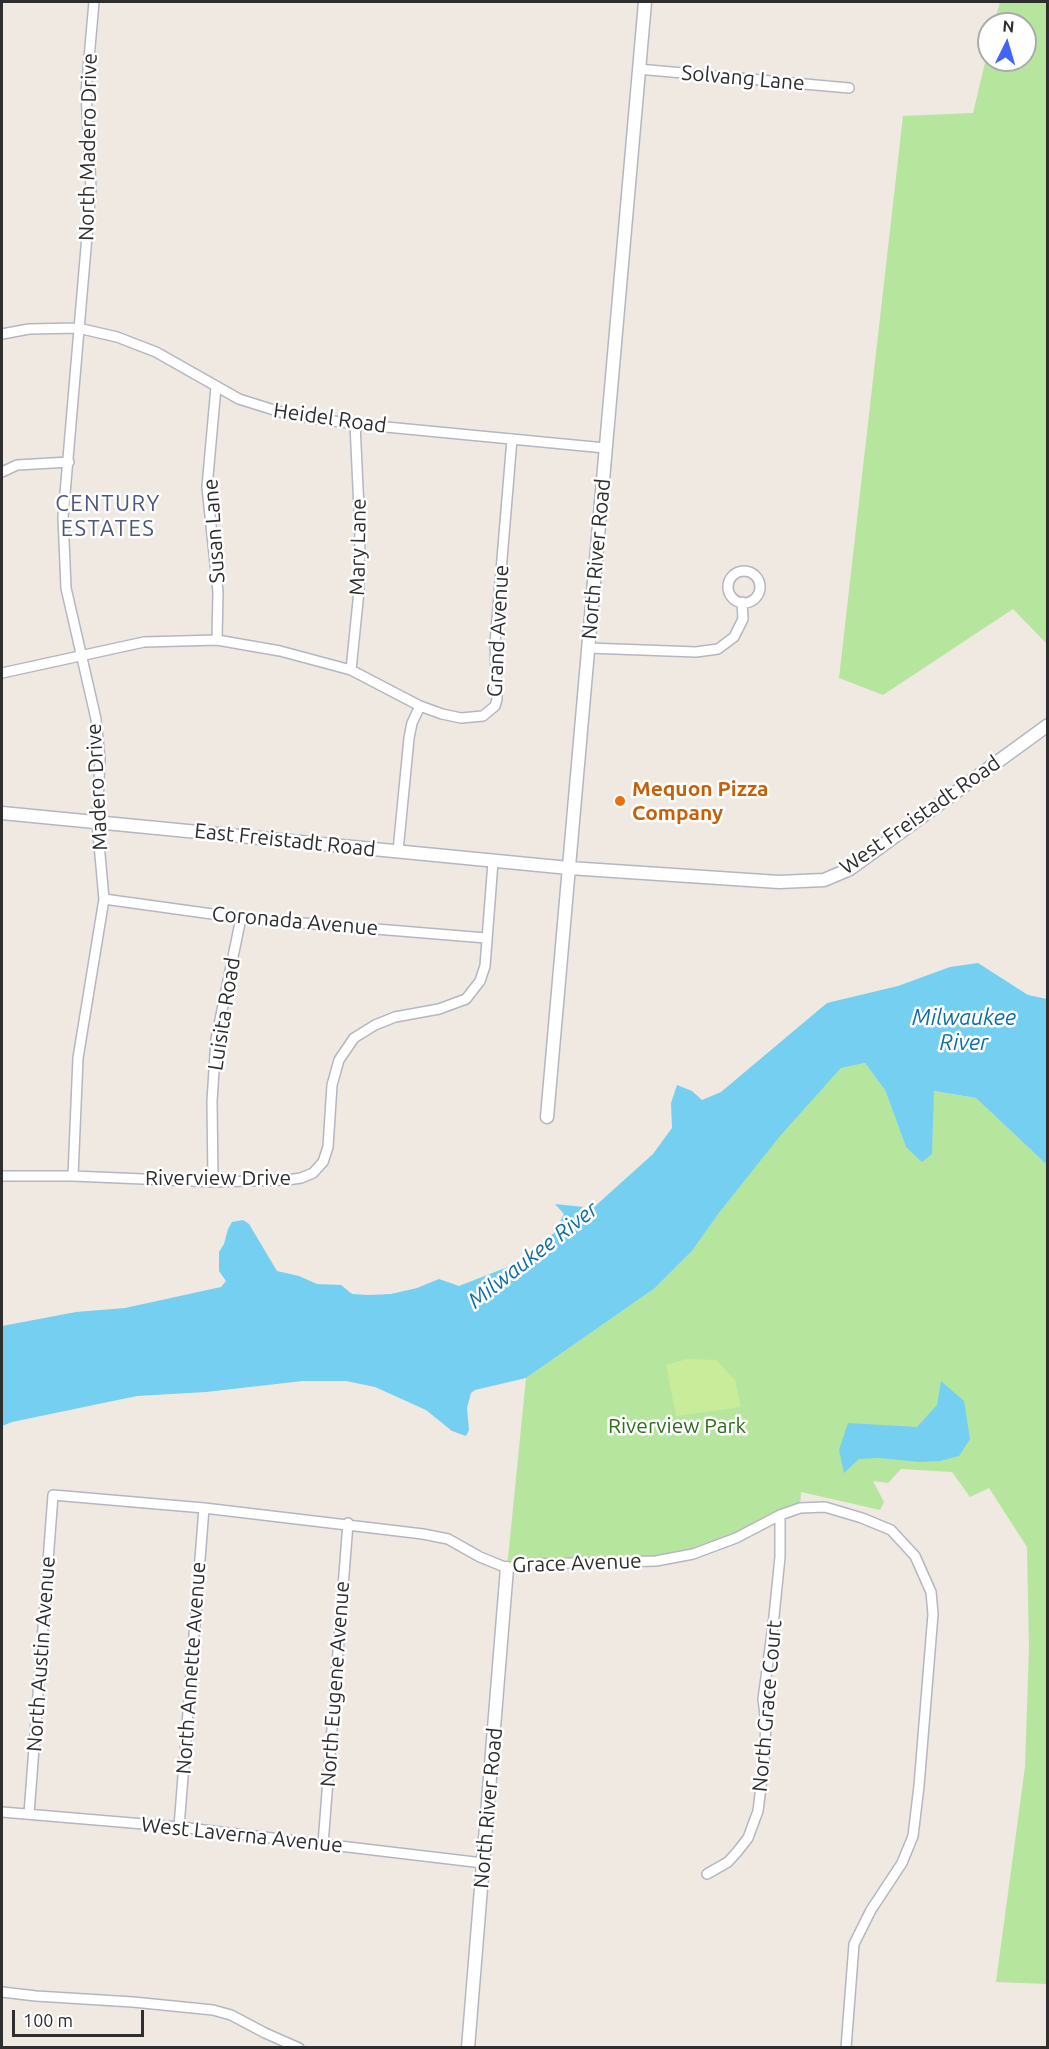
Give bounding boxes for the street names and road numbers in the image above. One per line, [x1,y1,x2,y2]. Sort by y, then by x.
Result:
street label: North Madero Drive [74,53,102,241]
street label: Solvang Lane [680,60,806,96]
street label: Heidel Road [272,398,388,438]
street label: North River Road [576,477,616,641]
street label: Susan Lane [198,478,230,584]
street label: Mary Lane [345,498,371,596]
street label: Grand Avenue [482,564,514,698]
street label: Madero Drive [81,723,113,851]
street label: West Freistadt Road [835,750,1005,880]
street label: East Freistadt Road [193,818,377,862]
street label: Coronada Avenue [211,901,379,941]
street label: Luisita Road [203,956,245,1072]
street label: Riverview Drive [145,1165,291,1191]
street label: Grace Avenue [512,1548,642,1578]
street label: North Austin Avenue [22,1555,60,1753]
street label: North Annette Avenue [171,1561,211,1775]
street label: North Eugene Avenue [315,1580,355,1788]
street label: North Grace Court [747,1619,787,1793]
street label: North River Road [468,1726,508,1890]
street label: West Laverna Avenue [140,1812,344,1858]

